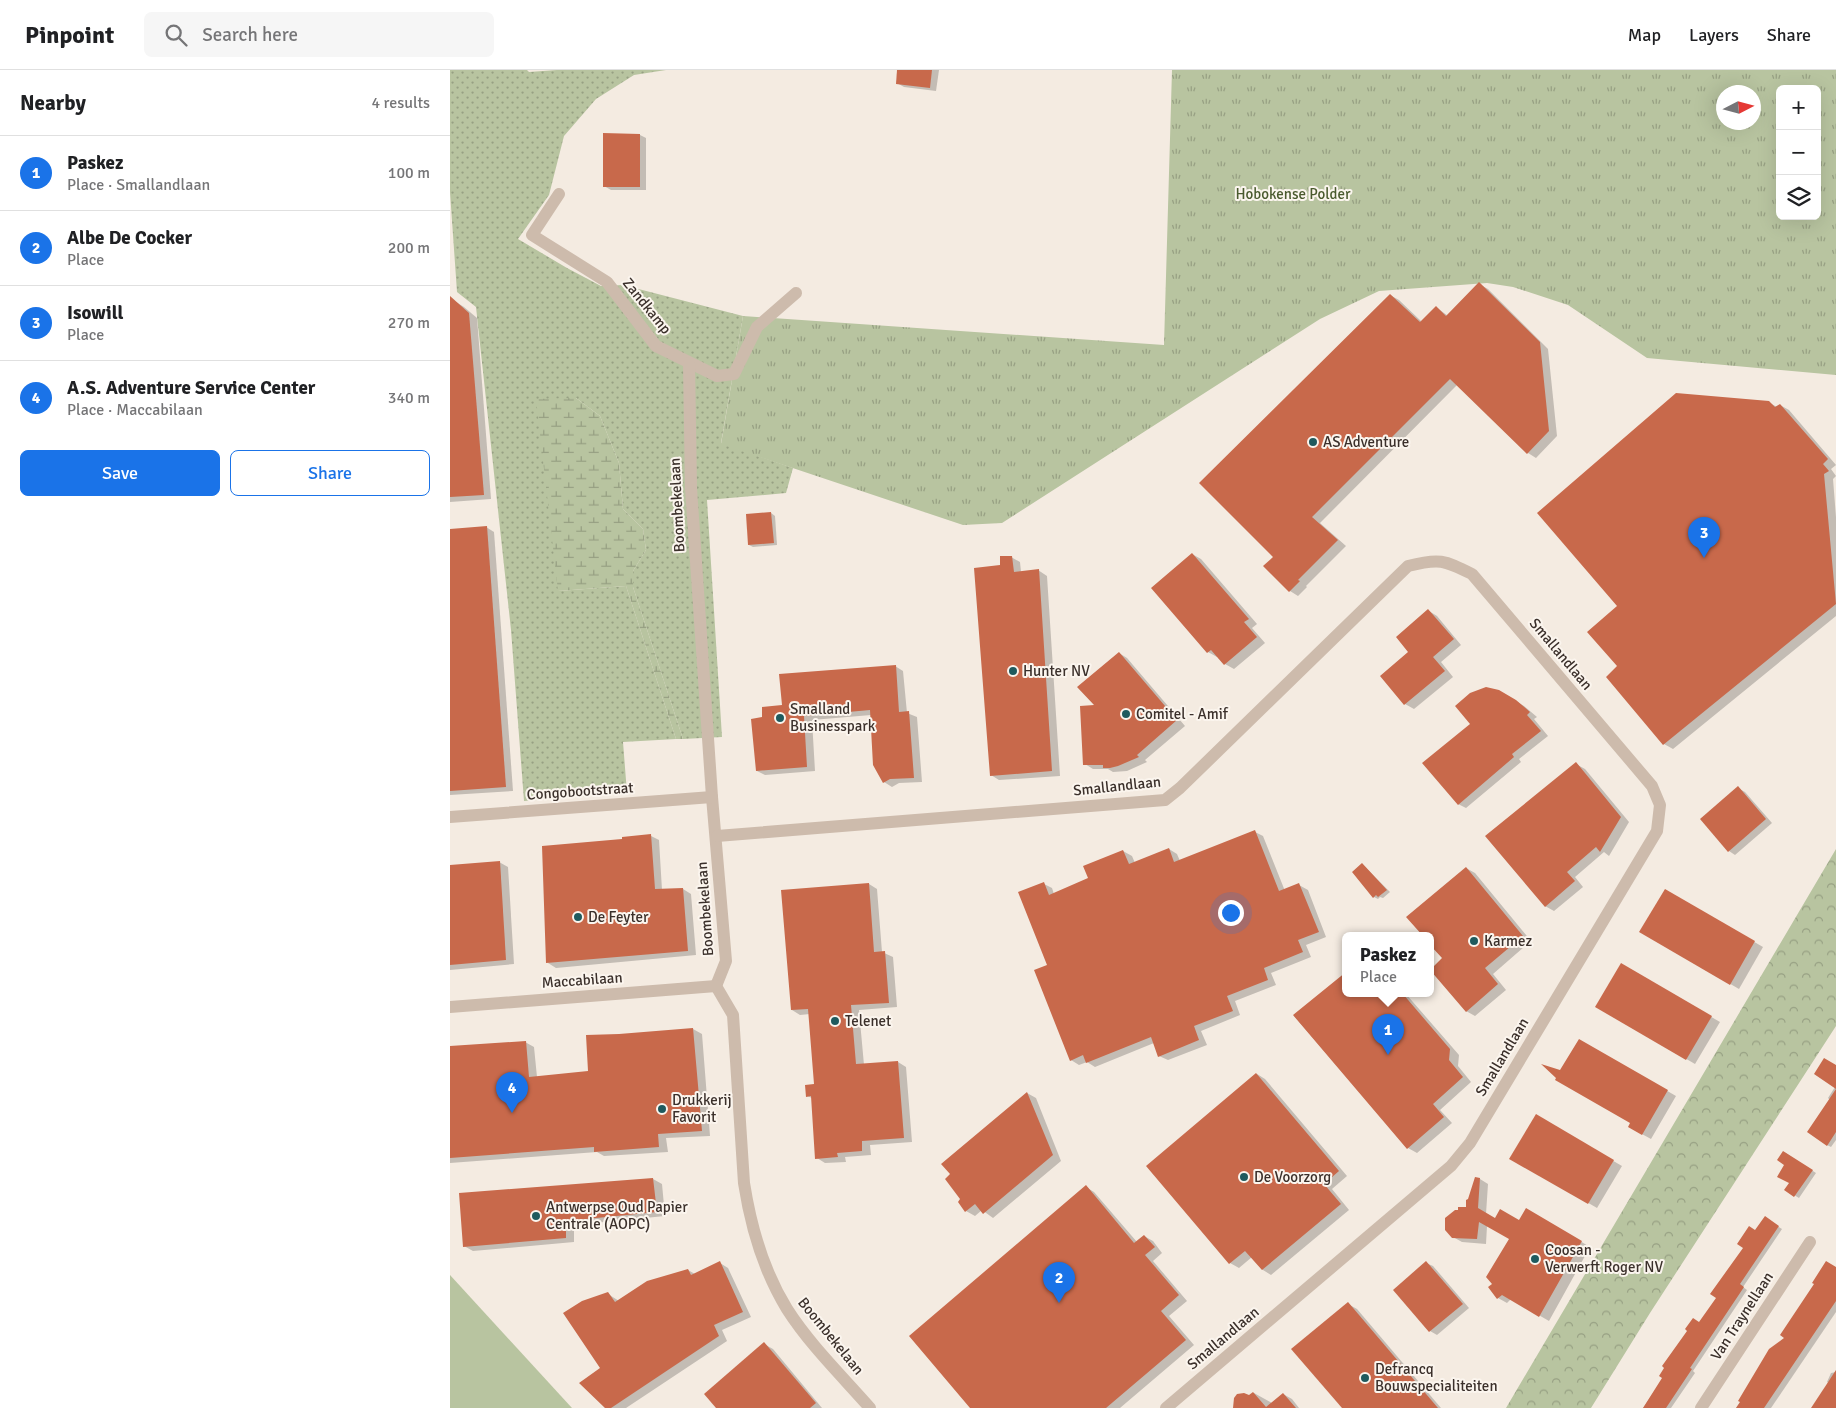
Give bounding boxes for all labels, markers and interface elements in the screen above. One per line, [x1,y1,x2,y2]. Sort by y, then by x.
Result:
search box [144,12,494,57]
text: Pinpoint [25,20,114,50]
icon: search [162,21,190,49]
text: Search here [202,23,298,47]
text: Map [1628,24,1661,46]
text: Layers [1689,24,1739,46]
text: Share [1767,24,1811,46]
north arrow [1716,85,1761,130]
map controls [1776,85,1821,220]
button: + [1776,85,1821,130]
text: Nearby [20,90,86,116]
text: 4 results [371,93,430,113]
button: − [1776,130,1821,175]
text: Paskez [67,151,124,175]
text: 1 [32,163,40,183]
text: 100 m [388,163,430,183]
text: Place · Smallandlaan [67,175,210,195]
button: layers [1776,175,1821,220]
park label: Hobokense Polder [1235,185,1351,203]
text: Albe De Cocker [67,226,192,250]
text: 2 [32,238,40,258]
text: 200 m [388,238,430,258]
text: Place [67,250,104,270]
street label: Zandkamp [619,274,675,338]
text: Isowill [67,301,123,325]
text: 3 [32,313,40,333]
text: 270 m [388,313,430,333]
text: Place [67,325,104,345]
text: A.S. Adventure Service Center [67,376,315,400]
text: 4 [32,388,40,408]
text: 340 m [388,388,430,408]
text: Place · Maccabilaan [67,400,203,420]
place label: AS Adventure [1323,433,1409,451]
marker: AS Adventure [1307,436,1319,448]
button: Save [20,450,220,496]
button: Share [230,450,430,496]
street label: Boombekelaan [666,457,688,553]
pin: 3 [1688,517,1720,558]
street label: Smallandlaan [1526,614,1596,694]
place label: Hunter NV [1023,662,1090,680]
marker: Hunter NV [1007,665,1019,677]
place label: Smalland Businesspark [790,700,876,735]
place label: Comitel - Amif [1136,705,1229,723]
marker: Comitel - Amif [1120,708,1132,720]
marker: Smalland Businesspark [774,712,786,724]
street label: Smallandlaan [1072,772,1162,800]
street label: Congobootstraat [526,778,634,804]
street label: Boombekelaan [693,861,717,957]
your location [1218,900,1244,926]
place label: De Feyter [588,908,649,926]
marker: De Feyter [572,911,584,923]
popup [1342,932,1434,997]
place label: Karmez [1484,932,1533,950]
marker: Karmez [1468,935,1480,947]
text: Paskez [1360,943,1416,967]
text: Place [1360,967,1397,987]
street label: Maccabilaan [541,968,623,992]
place label: Telenet [845,1012,891,1030]
pin: 1 [1372,1014,1404,1055]
marker: Telenet [829,1015,841,1027]
street label: Smallandlaan [1472,1015,1532,1099]
pin: 4 [496,1072,528,1113]
place label: Drukkerij Favorit [672,1091,732,1126]
marker: Drukkerij Favorit [656,1103,668,1115]
place label: De Voorzorg [1254,1168,1331,1186]
marker: De Voorzorg [1238,1171,1250,1183]
place label: Antwerpse Oud Papier Centrale (AOPC) [546,1198,688,1233]
marker: Antwerpse Oud Papier Centrale (AOPC) [530,1210,542,1222]
place label: Coosan - Verwerft Roger NV [1545,1241,1663,1276]
marker: Coosan - Verwerft Roger NV [1529,1253,1541,1265]
pin: 2 [1043,1262,1075,1303]
street label: Van Traynellaan [1707,1269,1777,1363]
street label: Boombekelaan [794,1294,868,1378]
street label: Smallandlaan [1183,1303,1263,1373]
place label: Defrancq Bouwspecialiteiten [1375,1360,1498,1395]
marker: Defrancq Bouwspecialiteiten [1359,1372,1371,1384]

